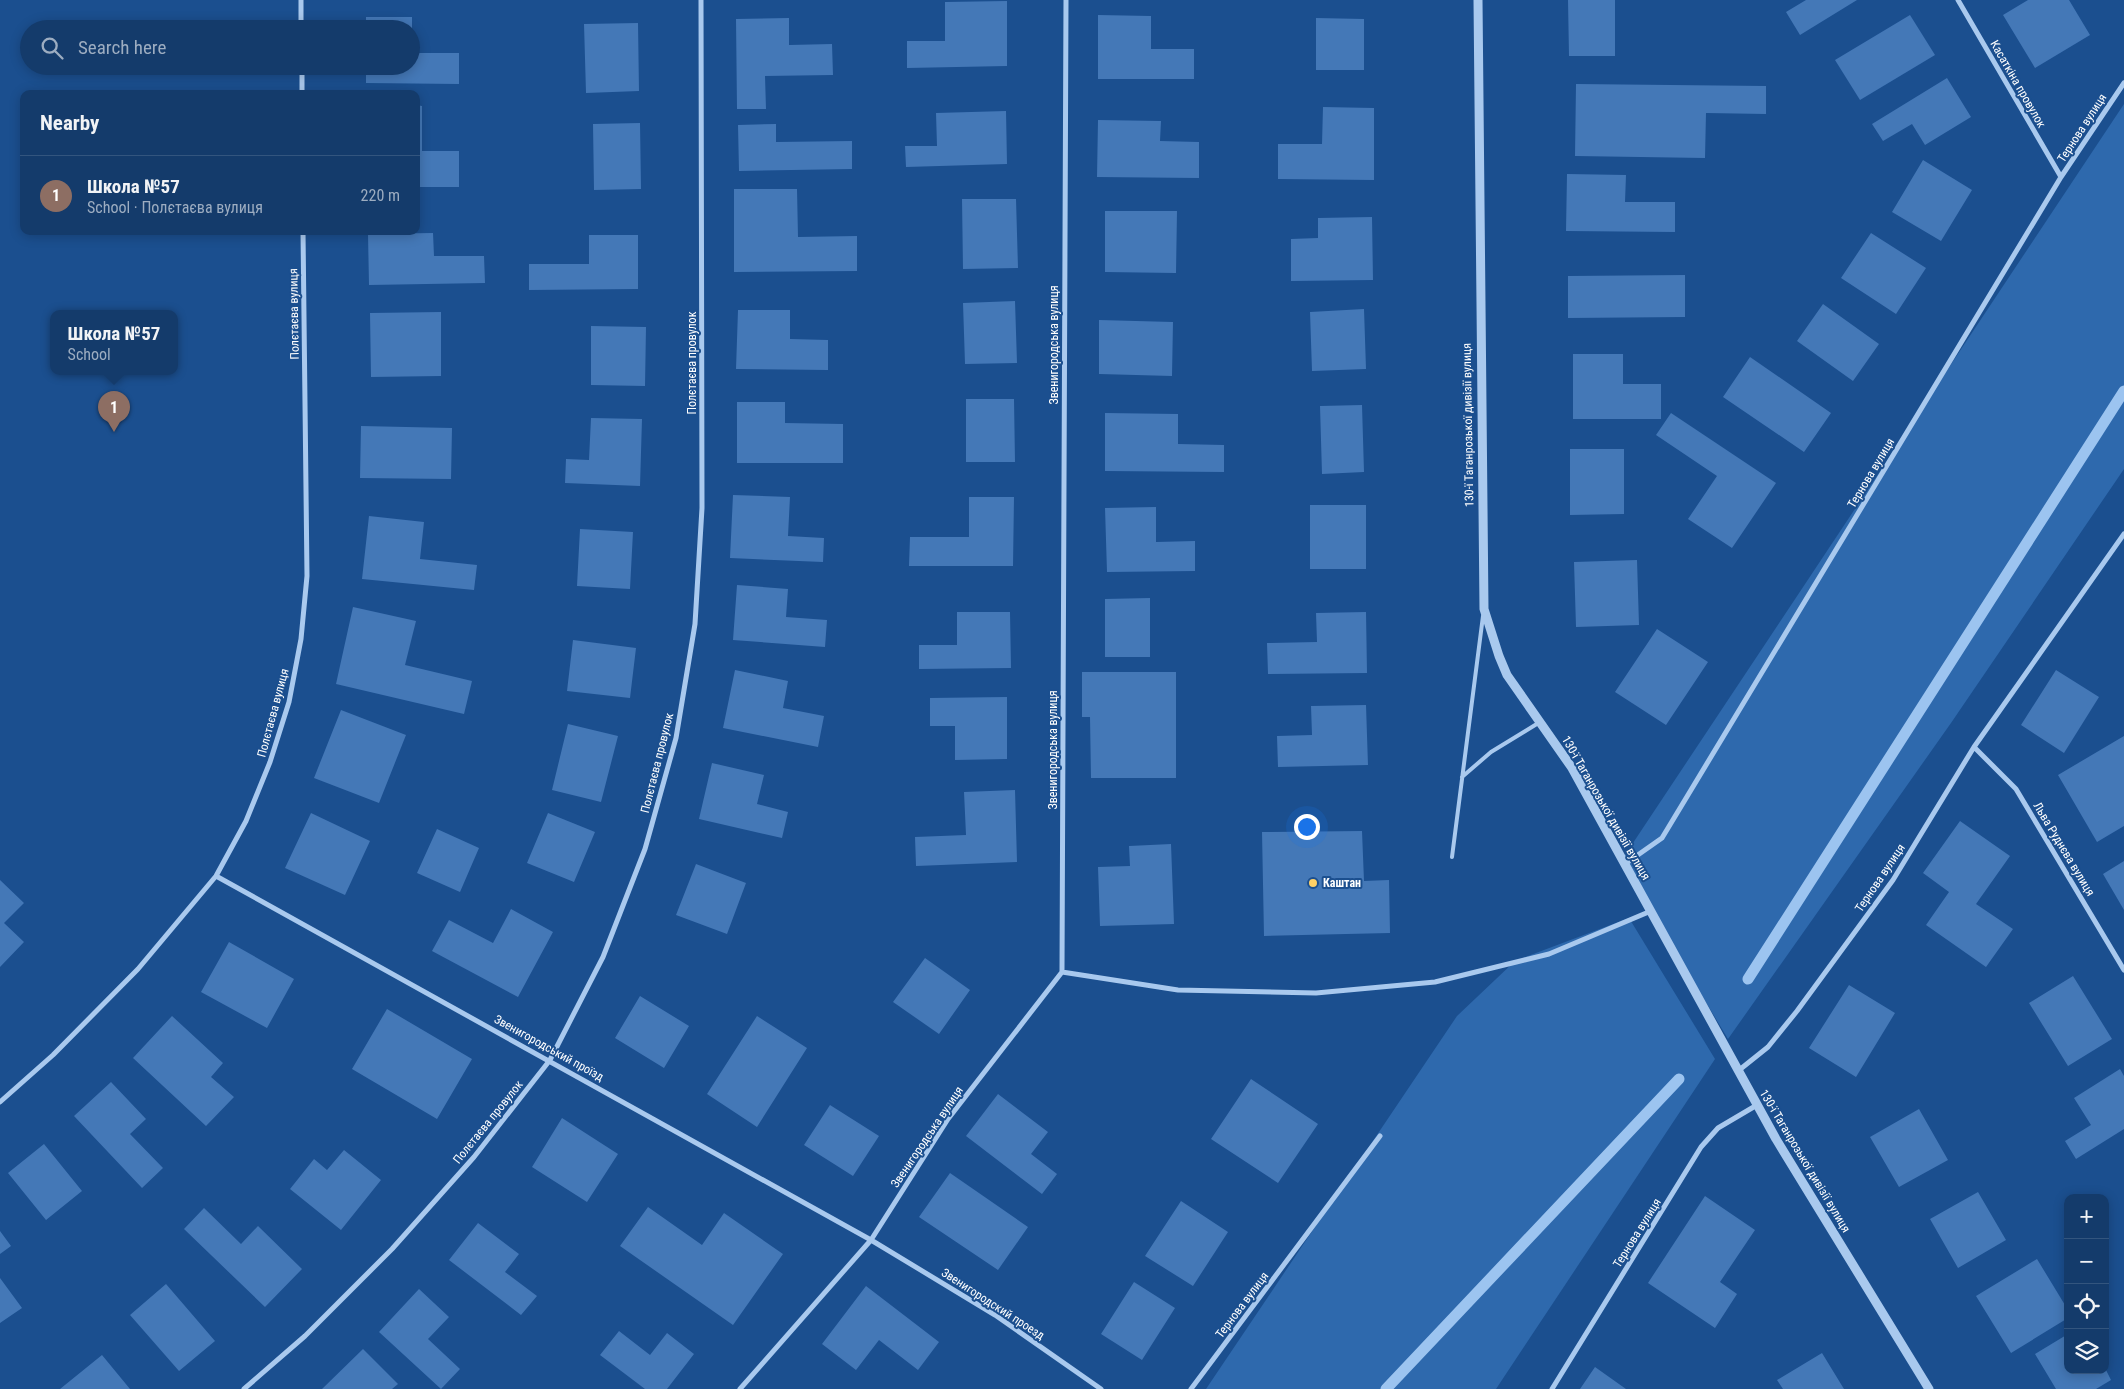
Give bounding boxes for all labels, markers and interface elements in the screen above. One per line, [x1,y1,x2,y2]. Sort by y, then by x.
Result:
search box [20,20,420,75]
icon: search [38,34,66,62]
text: Search here [78,36,166,59]
street label: Касаткіна провулок [1987,38,2049,130]
street label: Тернова вулиця [2055,91,2109,165]
text: Nearby [40,111,99,135]
text: Школа №57 [87,175,180,198]
text: 1 [52,186,60,205]
text: 220 m [361,186,400,205]
text: School · Полєтаєва вулиця [87,198,263,217]
street label: Полєтаєва вулиця [286,268,302,360]
street label: Звенигородська вулиця [1047,285,1061,405]
popup [50,310,178,375]
street label: Полєтаєва провулок [685,311,699,414]
text: Школа №57 [68,322,160,345]
street label: 130-ї Таганрозької дивізії вулиця [1460,343,1476,507]
text: School [68,345,111,364]
pin: 1 [98,391,130,432]
street label: Тернова вулиця [1845,436,1897,510]
street label: Полєтаєва вулиця [254,667,292,759]
street label: Звенигородська вулиця [1046,690,1060,810]
street label: Полєтаєва провулок [638,711,676,815]
street label: 130-ї Таганрозької дивізії вулиця [1559,733,1653,883]
street label: Льва Руднєва вулиця [2030,800,2098,898]
your location [1294,814,1320,840]
street label: Тернова вулиця [1852,841,1908,915]
place label: Каштан [1323,876,1361,890]
marker: Каштан [1307,877,1319,889]
street label: Звенигородський проїзд [492,1012,607,1084]
street label: Полєтаєва провулок [450,1077,526,1166]
street label: Звенигородська вулиця [888,1084,966,1190]
street label: 130-ї Таганрозької дивізії вулиця [1757,1087,1853,1235]
map controls [2064,1194,2109,1374]
button: + [2064,1194,2109,1239]
street label: Тернова вулиця [1610,1196,1664,1270]
button: − [2064,1239,2109,1284]
street label: Звенигородский проезд [939,1265,1048,1343]
street label: Тернова вулиця [1213,1269,1271,1341]
button: locate [2064,1284,2109,1329]
button: layers [2064,1329,2109,1374]

